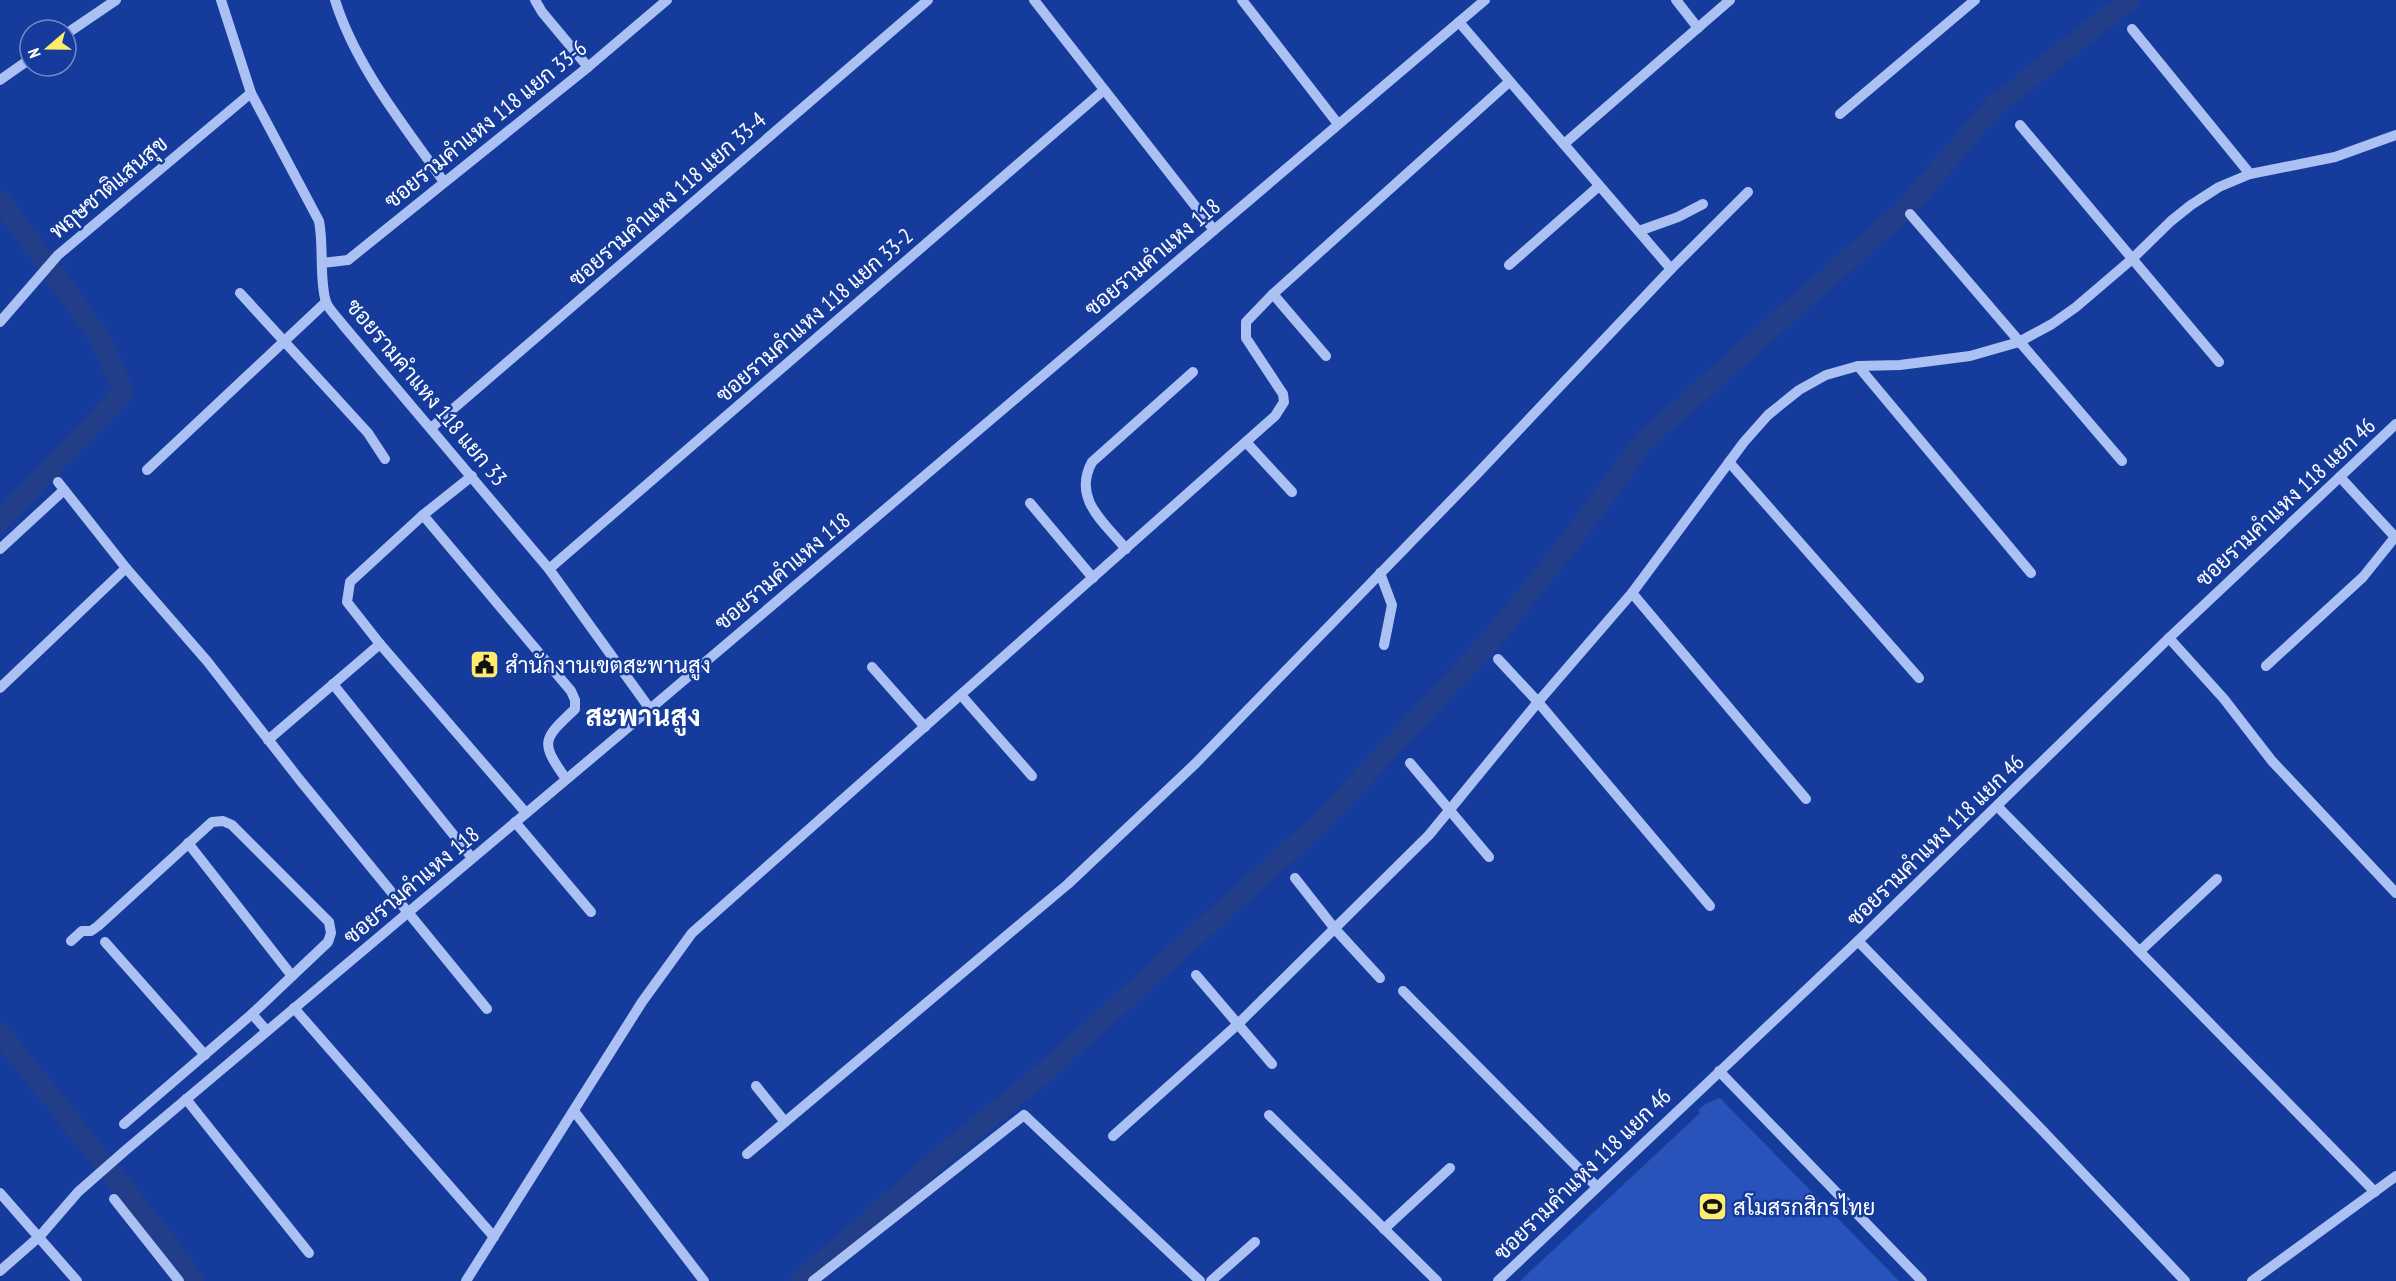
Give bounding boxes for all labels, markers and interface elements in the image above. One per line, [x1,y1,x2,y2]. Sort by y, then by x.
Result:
north arrow [18,18,78,78]
street label: ซอยรามคำแหง 118 แยก 33-6 [378,34,592,214]
text: N [23,46,45,61]
street label: ซอยรามคำแหง 118 แยก 33-4 [563,106,771,292]
street label: พฤษชาติแสนสุข [43,129,174,246]
street label: ซอยรามคำแหง 118 [1078,192,1226,322]
street label: ซอยรามคำแหง 118 แยก 33-2 [710,222,918,408]
street label: ซอยรามคำแหง 118 แยก 33 [340,293,514,491]
street label: ซอยรามคำแหง 118 แยก 46 [2189,411,2381,593]
street label: ซอยรามคำแหง 118 [708,506,856,636]
public building icon: สำนักงานเขตสะพานสูง [468,649,500,681]
place label: สำนักงานเขตสะพานสูง [505,651,711,681]
district label: สะพานสูง [585,697,701,736]
street label: ซอยรามคำแหง 118 แยก 46 [1840,748,2030,932]
street label: ซอยรามคำแหง 118 [337,820,485,950]
street label: ซอยรามคำแหง 118 แยก 46 [1487,1082,1677,1266]
sports icon: สโมสรกสิกรไทย [1696,1191,1728,1223]
place label: สโมสรกสิกรไทย [1733,1193,1875,1221]

